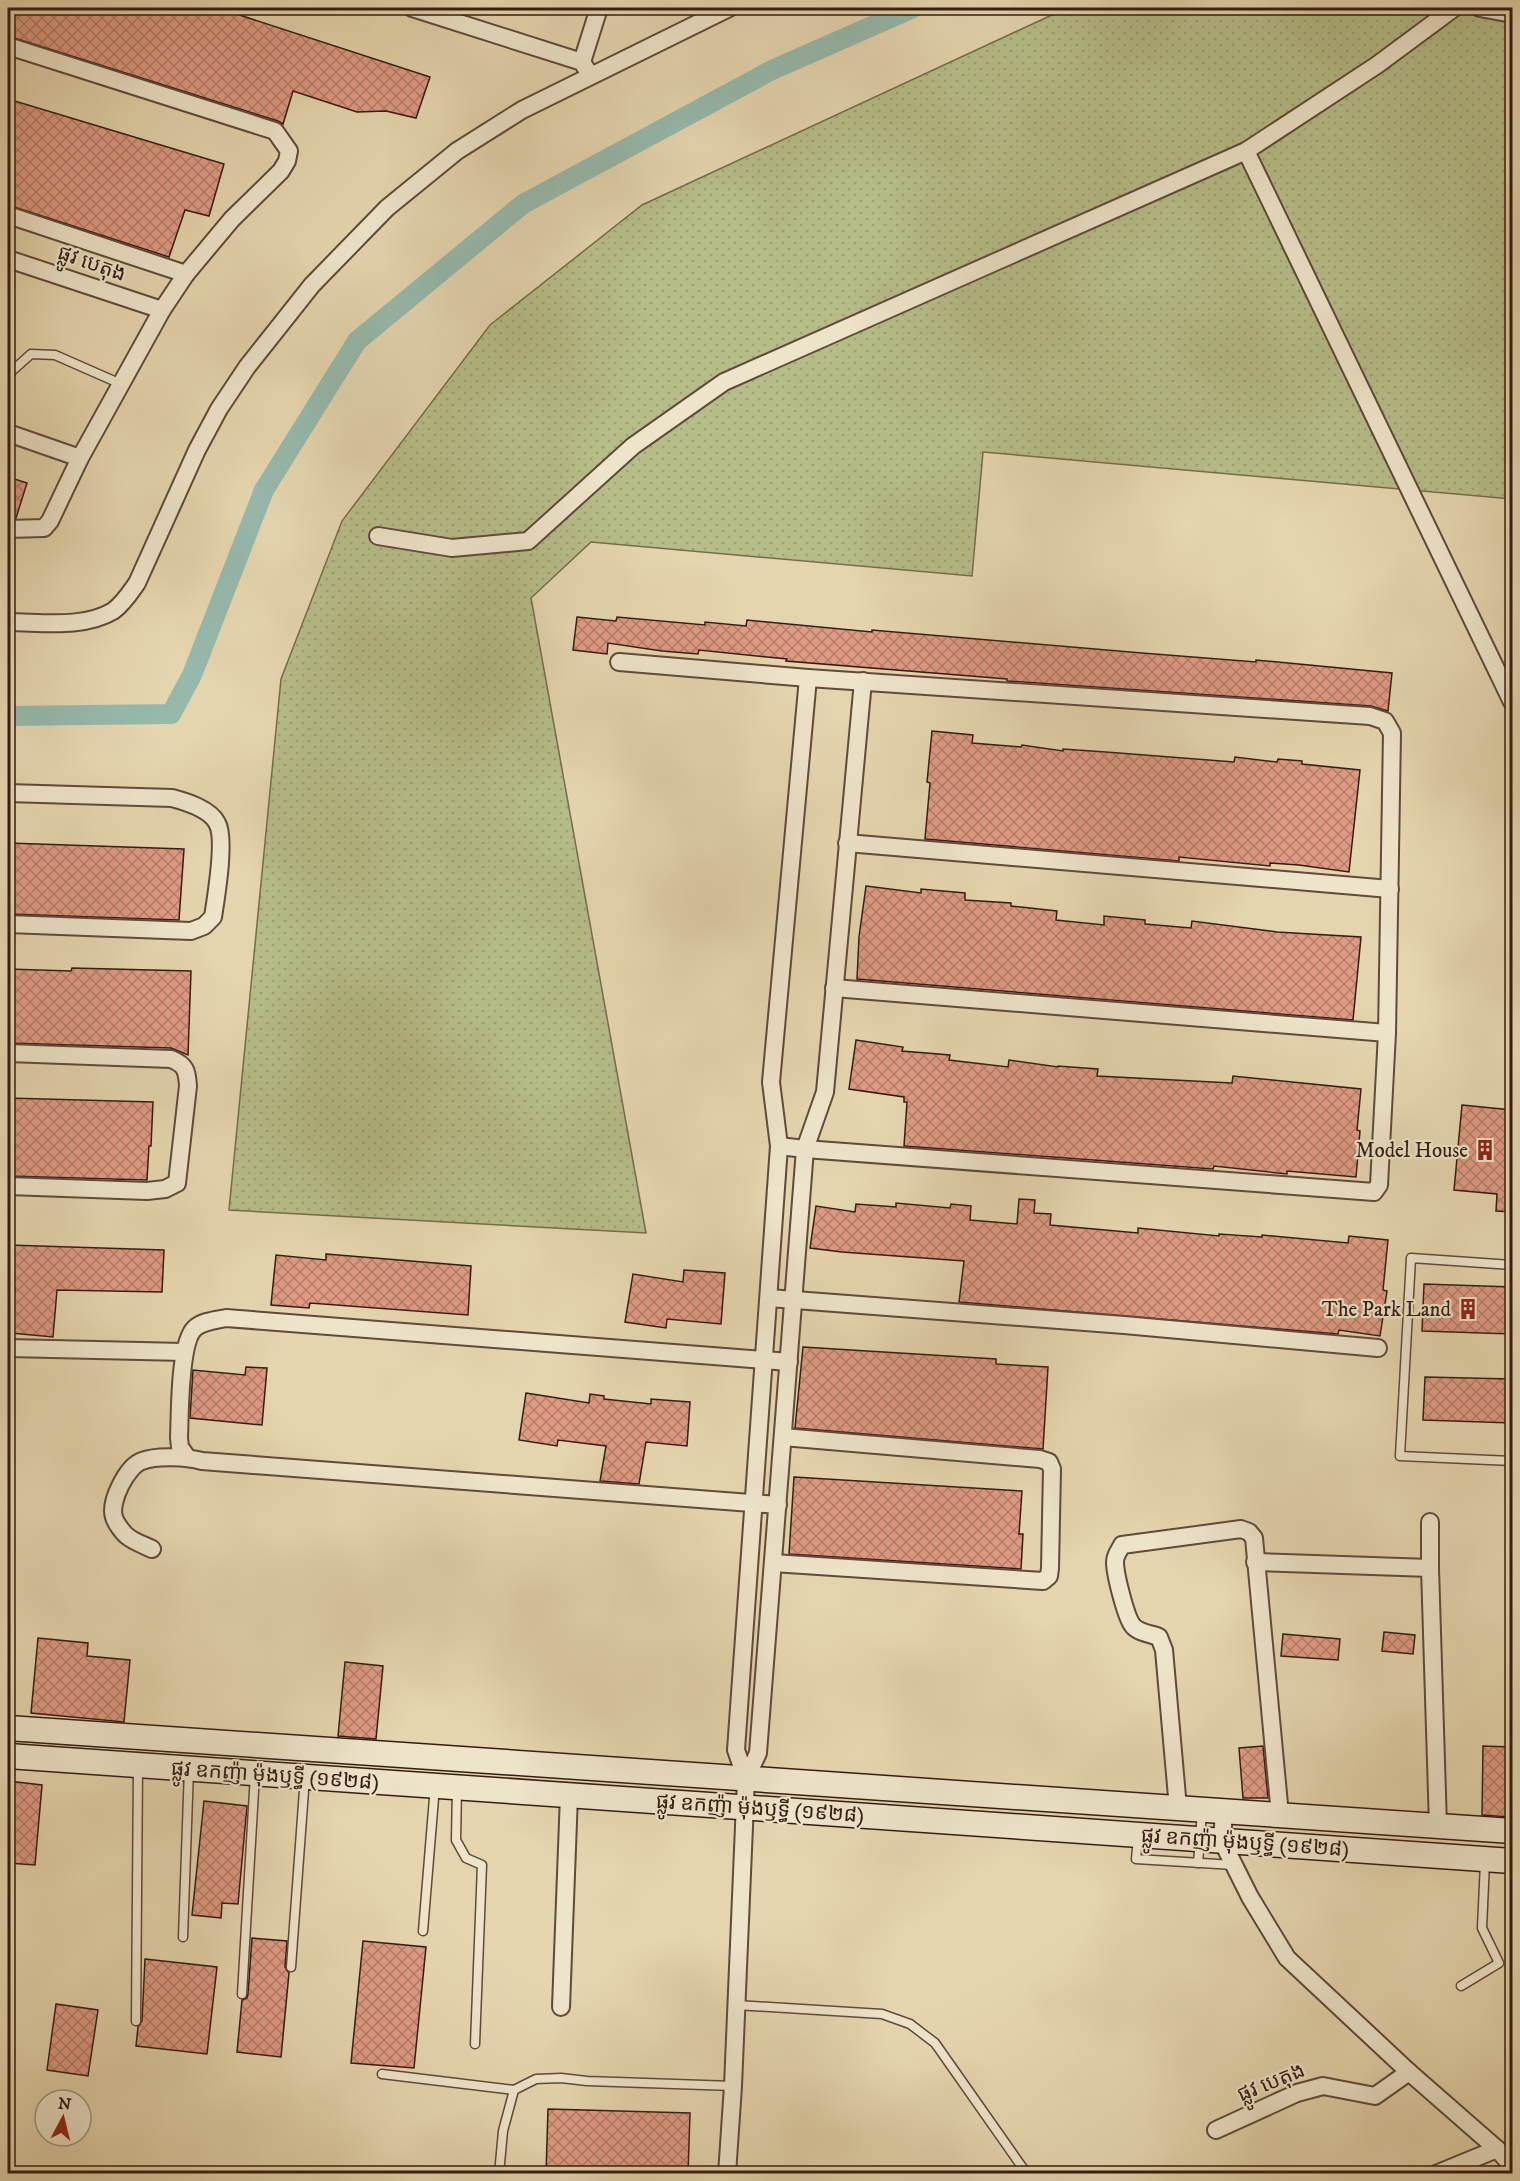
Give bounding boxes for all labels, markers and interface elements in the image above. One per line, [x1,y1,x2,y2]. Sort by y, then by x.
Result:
street label: ផ្លូវ បេតុង [52,240,129,293]
place label: Model House [1356,1138,1468,1164]
building icon: Model House [1473,1138,1497,1162]
place label: The Park Land [1322,1297,1452,1323]
building icon: The Park Land [1456,1297,1480,1321]
street label: ផ្លូវ ឧកញ៉ា ម៉ុងឫទ្ធី (១៩២៨) [170,1756,380,1801]
street label: ផ្លូវ ឧកញ៉ា ម៉ុងឫទ្ធី (១៩២៨) [655,1789,865,1834]
street label: ផ្លូវ ឧកញ៉ា ម៉ុងឫទ្ធី (១៩២៨) [1140,1823,1350,1868]
street label: ផ្លូវ បេតុង [1234,2058,1311,2113]
north arrow [33,2088,93,2148]
text: N [57,2093,72,2115]

